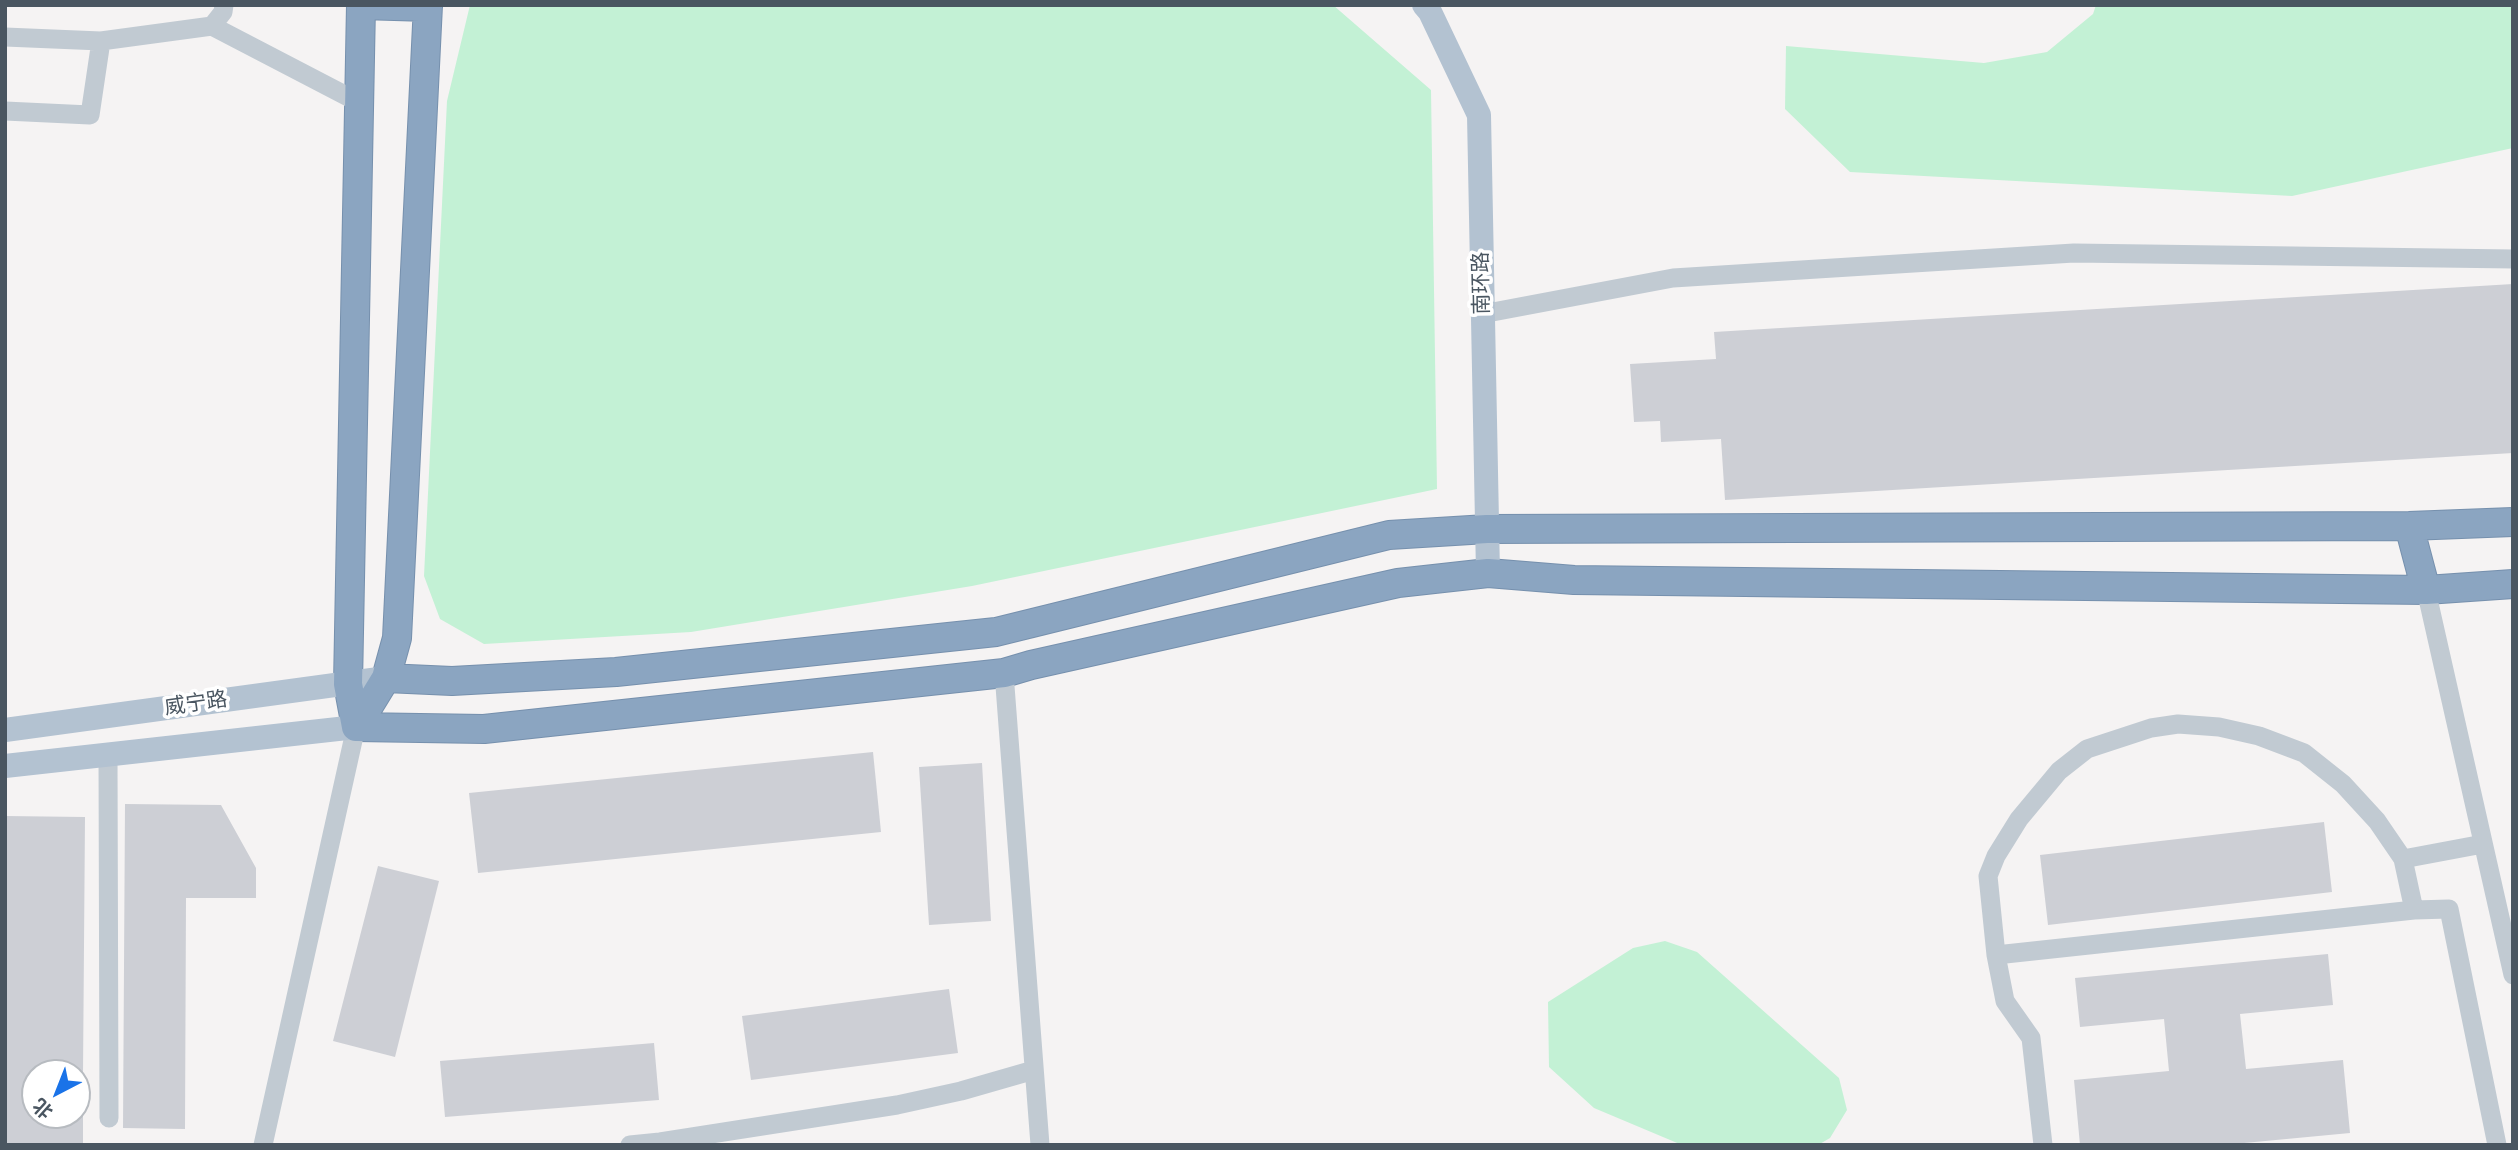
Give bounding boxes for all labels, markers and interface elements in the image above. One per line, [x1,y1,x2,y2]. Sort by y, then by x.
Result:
street label: 南环路 [1469,251,1495,315]
street label: 威宁路 [163,687,229,721]
north arrow [21,1059,91,1129]
text: 北 [28,1094,58,1123]

